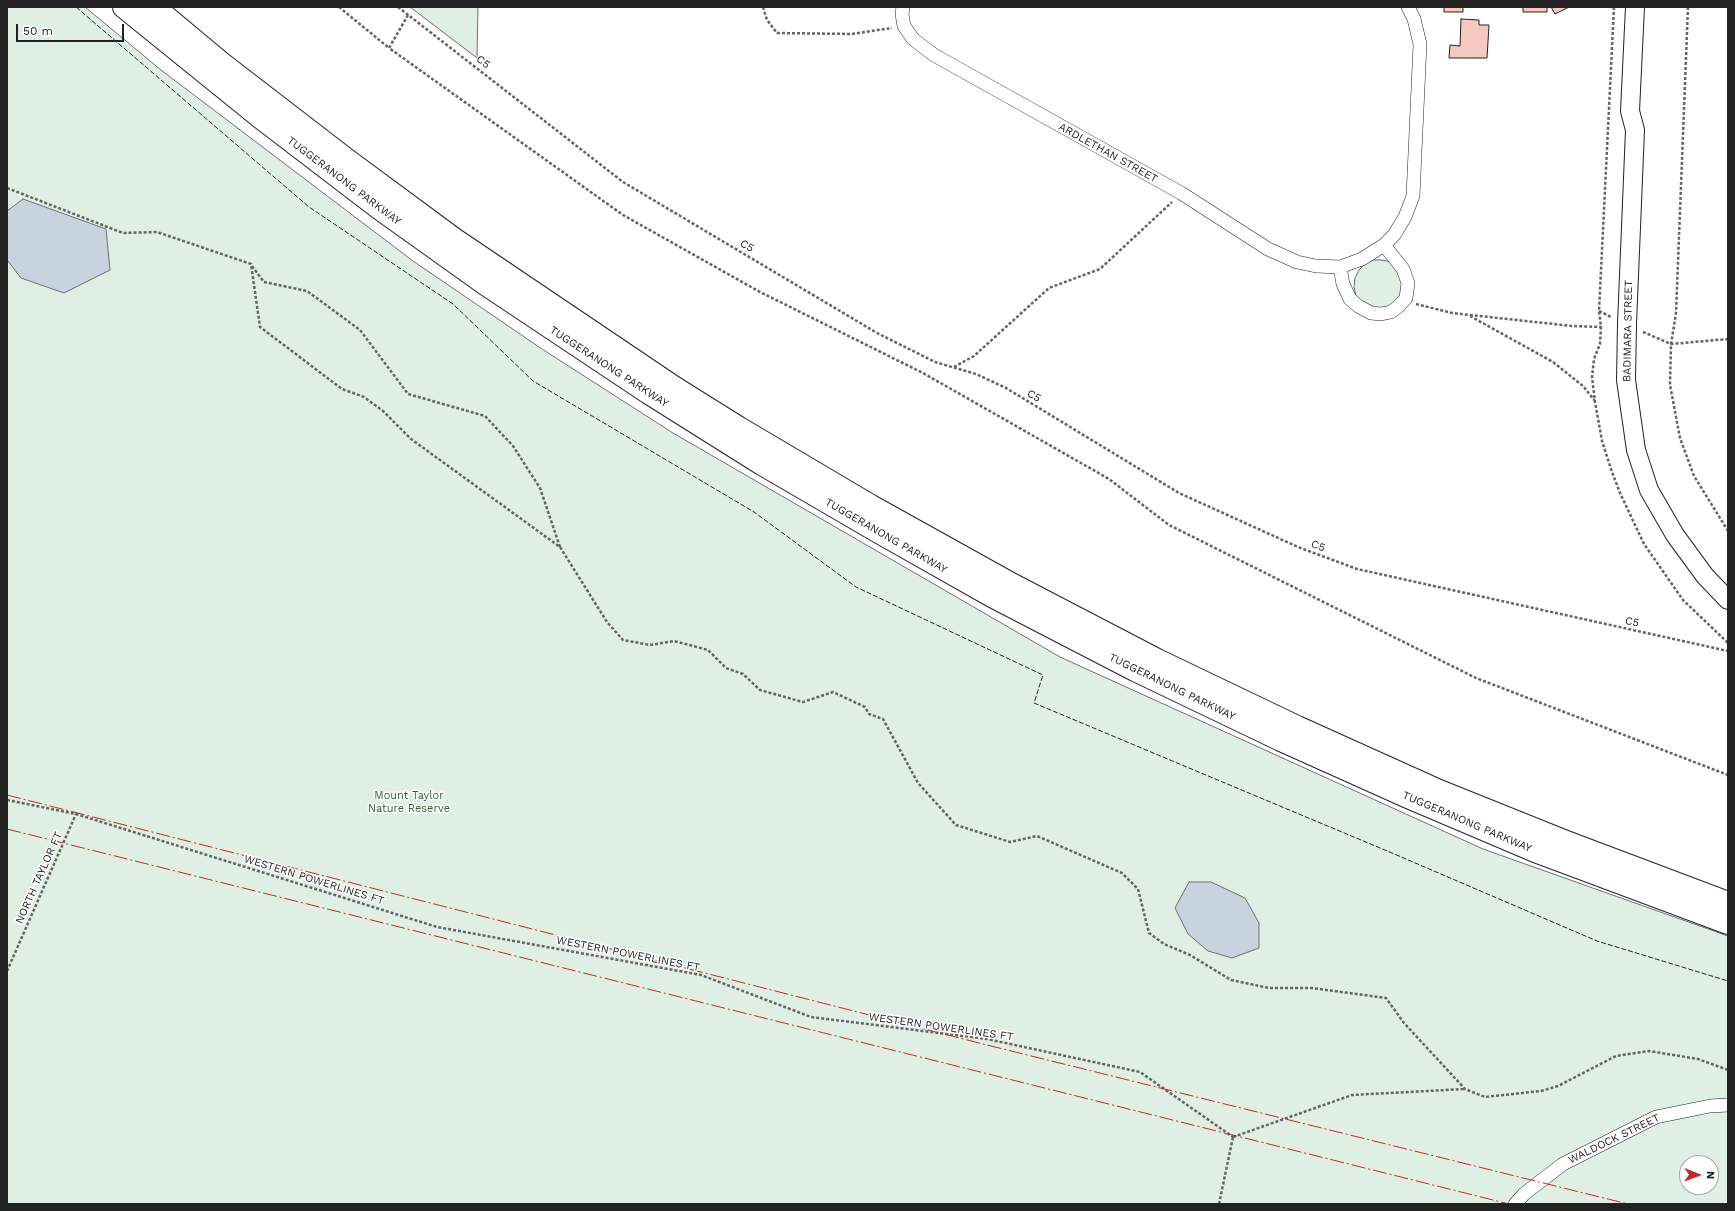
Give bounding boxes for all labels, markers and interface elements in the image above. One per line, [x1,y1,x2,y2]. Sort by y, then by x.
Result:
scale bar [18,16,126,42]
text: 50 m [23,24,53,38]
street label: C5 [473,53,493,71]
street label: ARDLETHAN STREET [1056,120,1160,186]
street label: TUGGERANONG PARKWAY [285,134,403,228]
street label: C5 [738,237,756,255]
street label: BADIMARA STREET [1621,280,1635,382]
street label: TUGGERANONG PARKWAY [547,324,671,410]
street label: C5 [1025,387,1043,405]
street label: TUGGERANONG PARKWAY [823,496,949,576]
street label: C5 [1309,537,1327,555]
street label: C5 [1624,614,1640,630]
street label: TUGGERANONG PARKWAY [1107,651,1237,723]
park label: Mount Taylor Nature Reserve [368,789,450,815]
street label: TUGGERANONG PARKWAY [1400,789,1534,855]
street label: NORTH TAYLOR FT [13,830,65,926]
street label: WESTERN POWERLINES FT [242,852,386,908]
street label: WESTERN POWERLINES FT [555,934,701,974]
street label: WESTERN POWERLINES FT [868,1010,1014,1044]
street label: WALDOCK STREET [1566,1111,1662,1167]
north arrow [1679,1155,1719,1195]
text: N [1704,1171,1717,1179]

